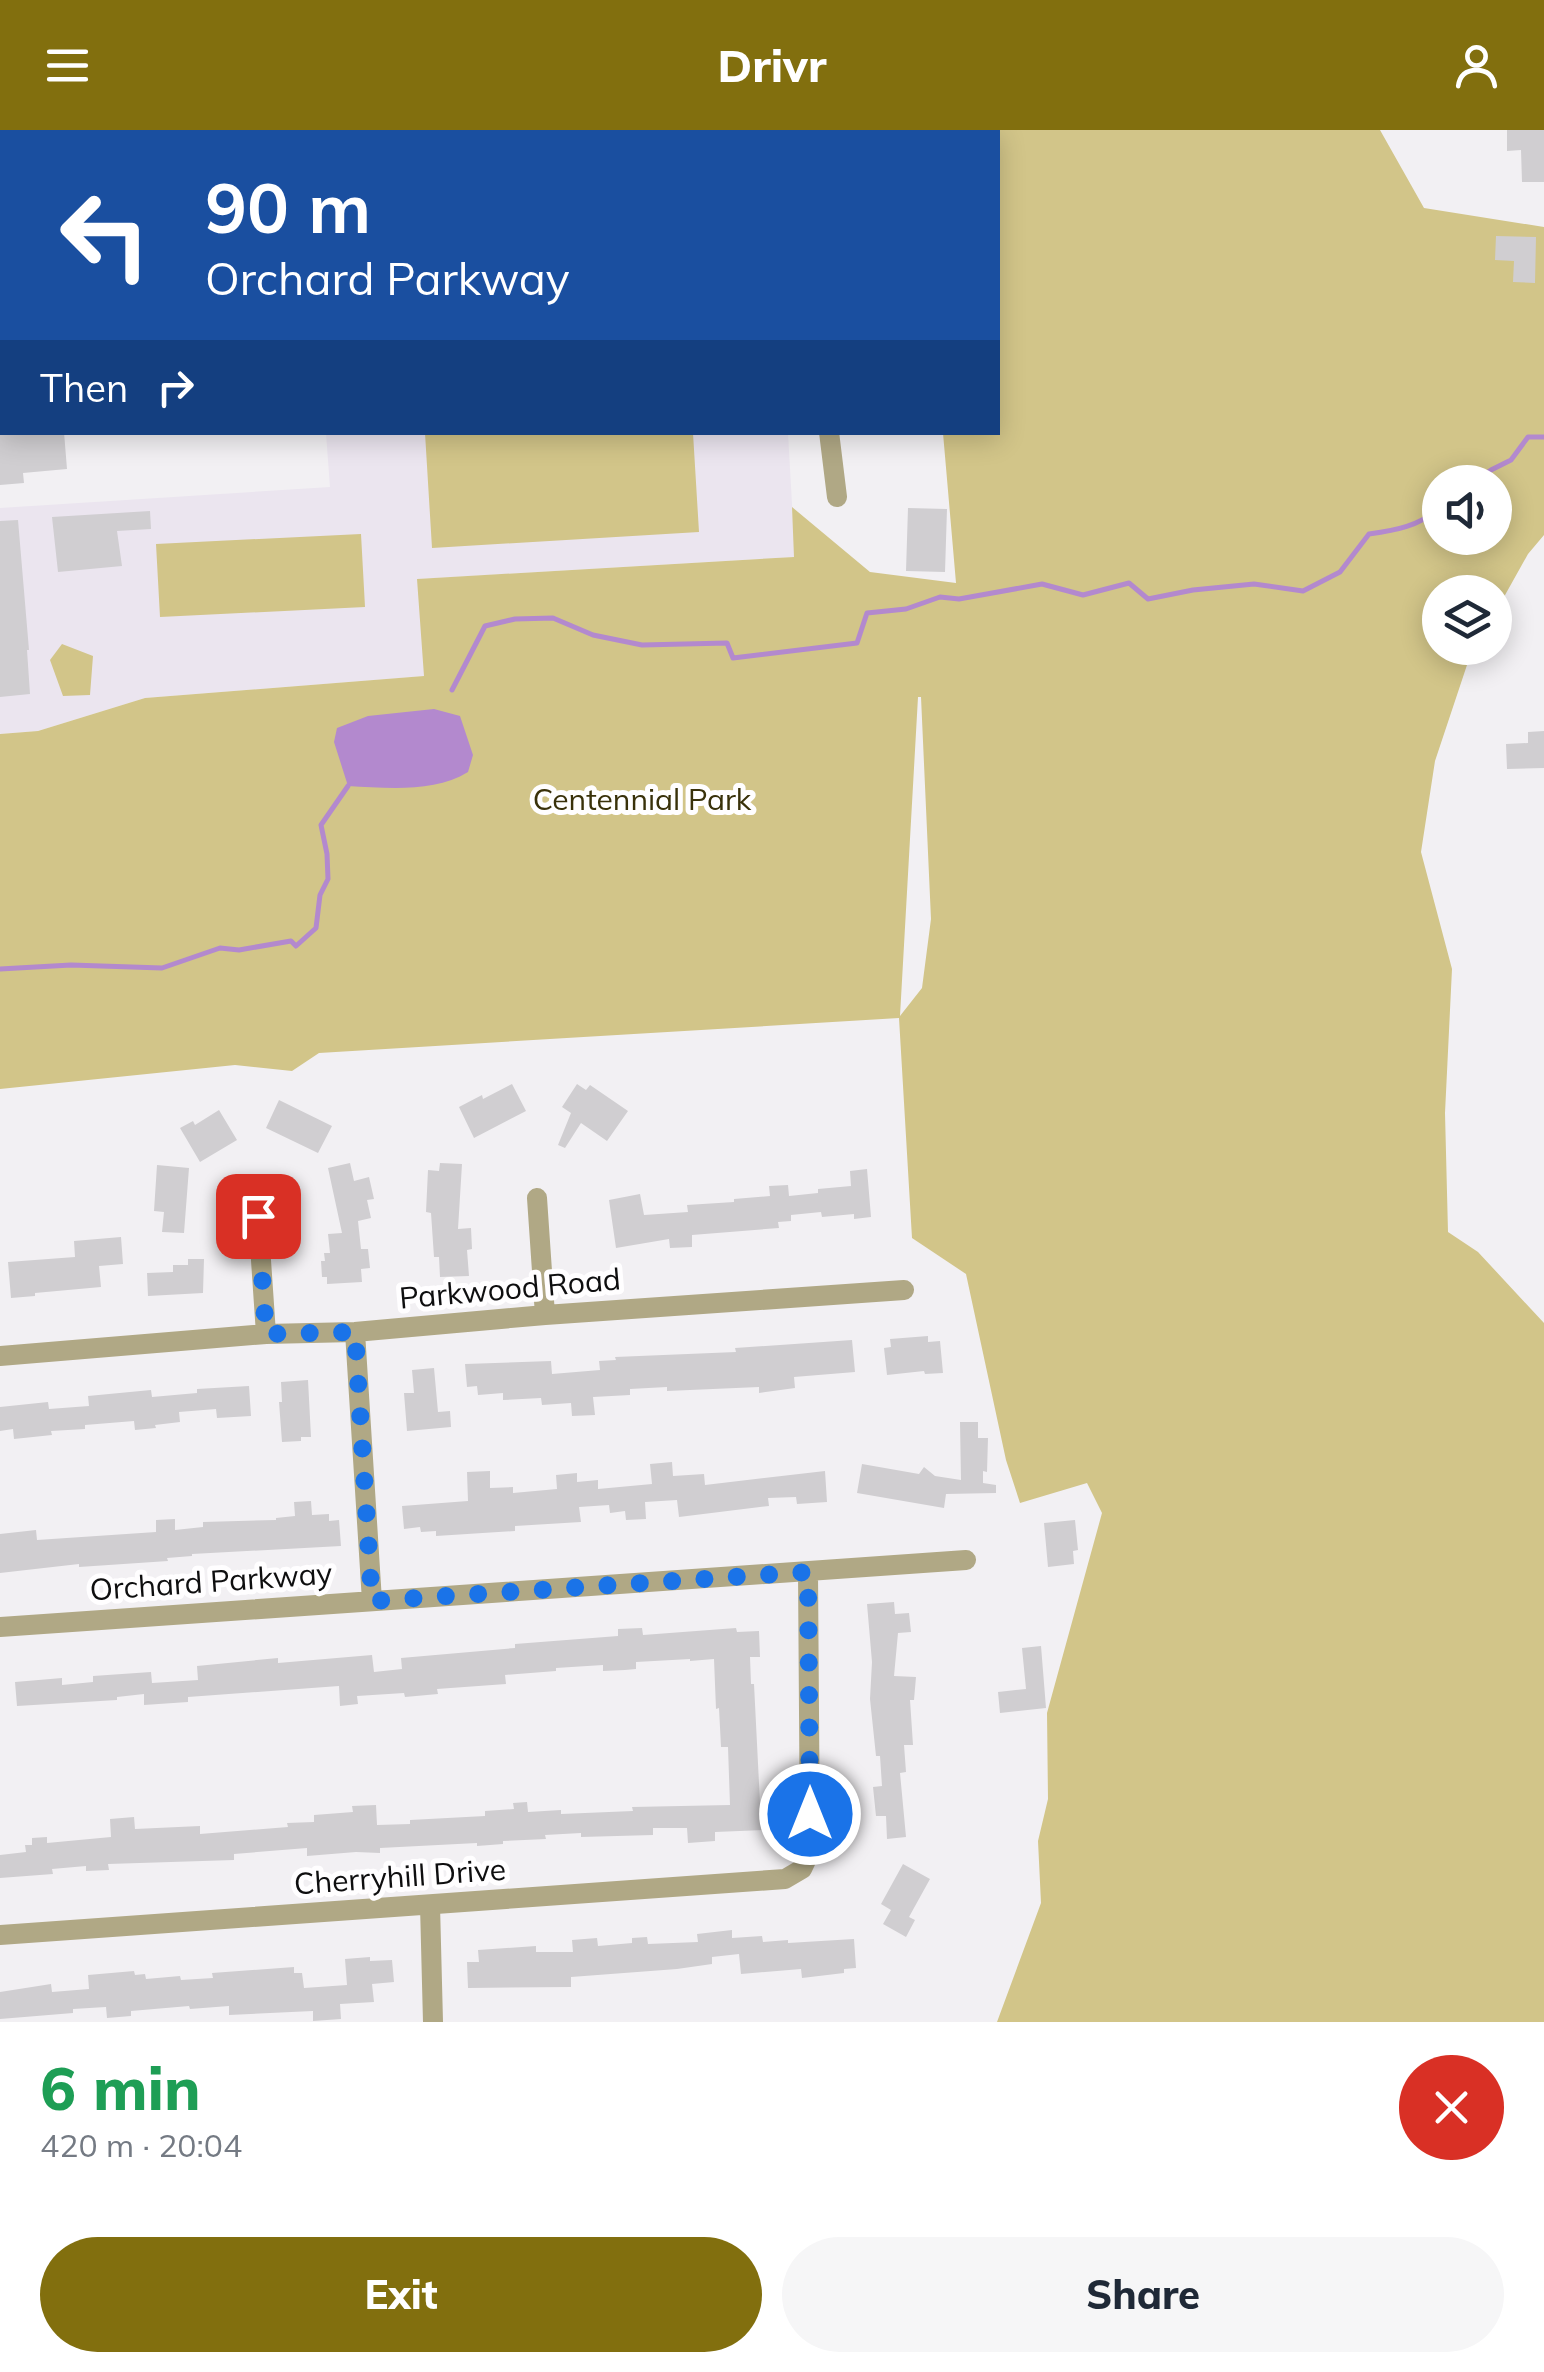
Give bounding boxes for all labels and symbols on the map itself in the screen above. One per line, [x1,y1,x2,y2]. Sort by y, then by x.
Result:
park label: Centennial Park [533,780,752,818]
pin [216,1174,301,1259]
street label: Parkwood Road [398,1259,622,1317]
street label: Orchard Parkway [88,1554,334,1608]
position arrow [758,1762,862,1866]
street label: Cherryhill Drive [293,1850,507,1902]

